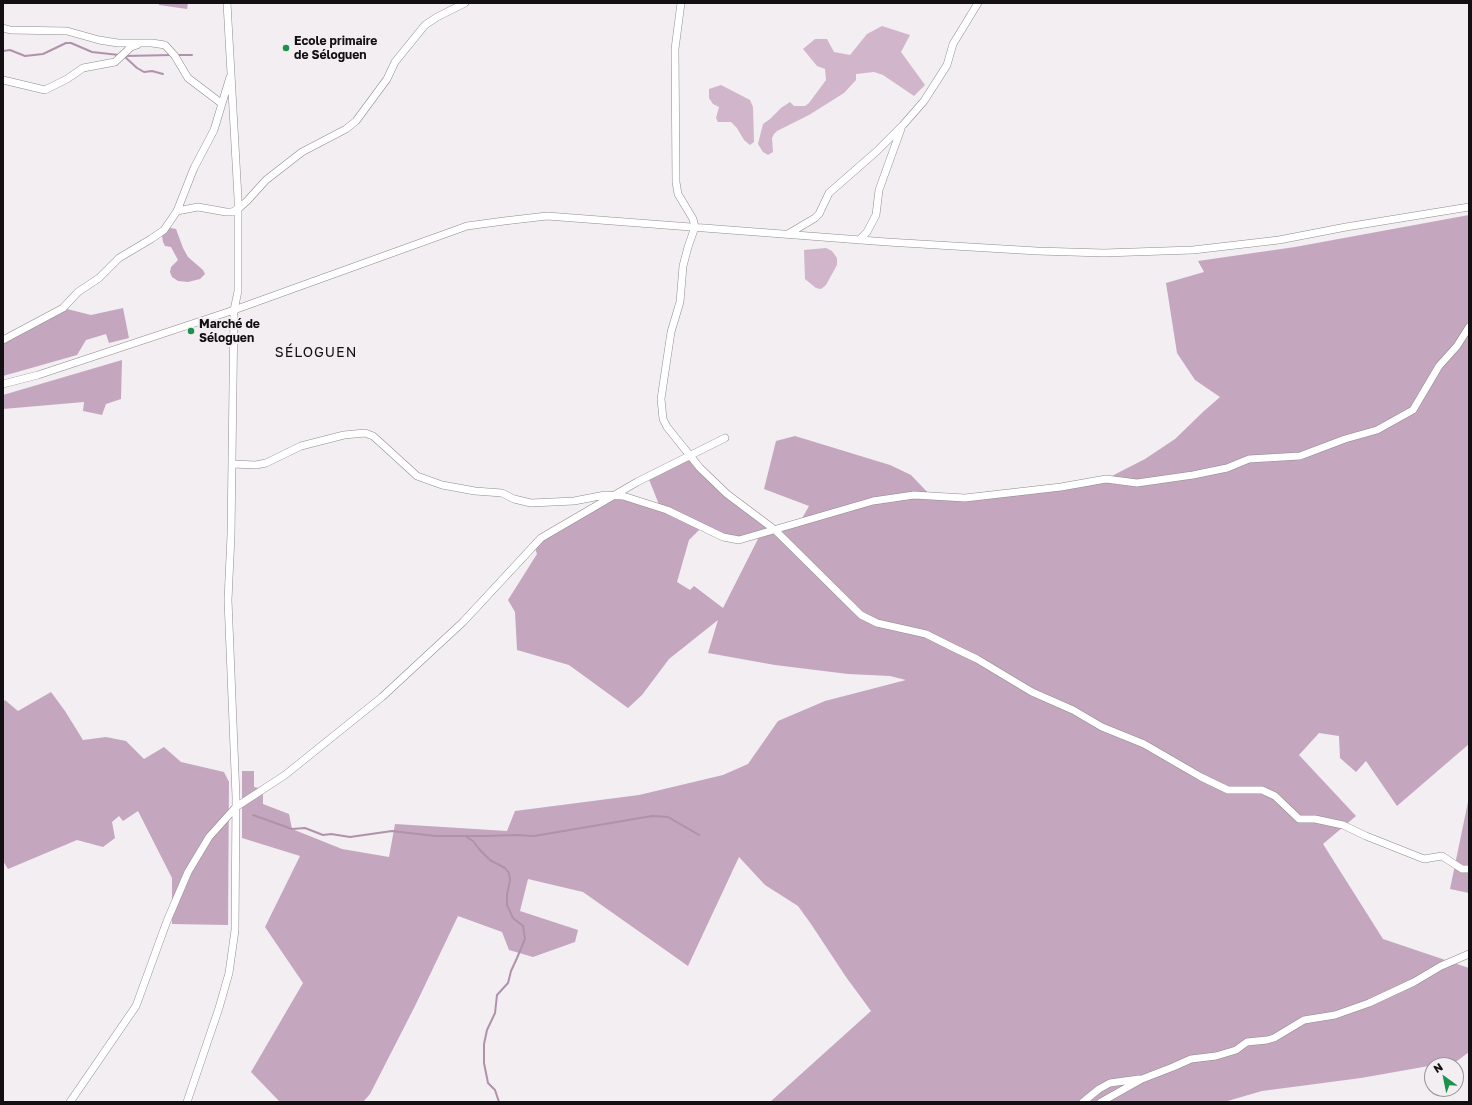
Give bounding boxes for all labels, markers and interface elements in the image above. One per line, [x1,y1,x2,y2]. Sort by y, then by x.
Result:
place label: Ecole primaire de Séloguen [294,34,377,62]
marker: Ecole primaire de Séloguen [281,43,291,53]
place label: Marché de Séloguen [199,317,260,345]
marker: Marché de Séloguen [186,326,196,336]
district label: SÉLOGUEN [275,345,357,361]
north arrow [1424,1057,1464,1097]
text: N [1431,1060,1445,1075]

